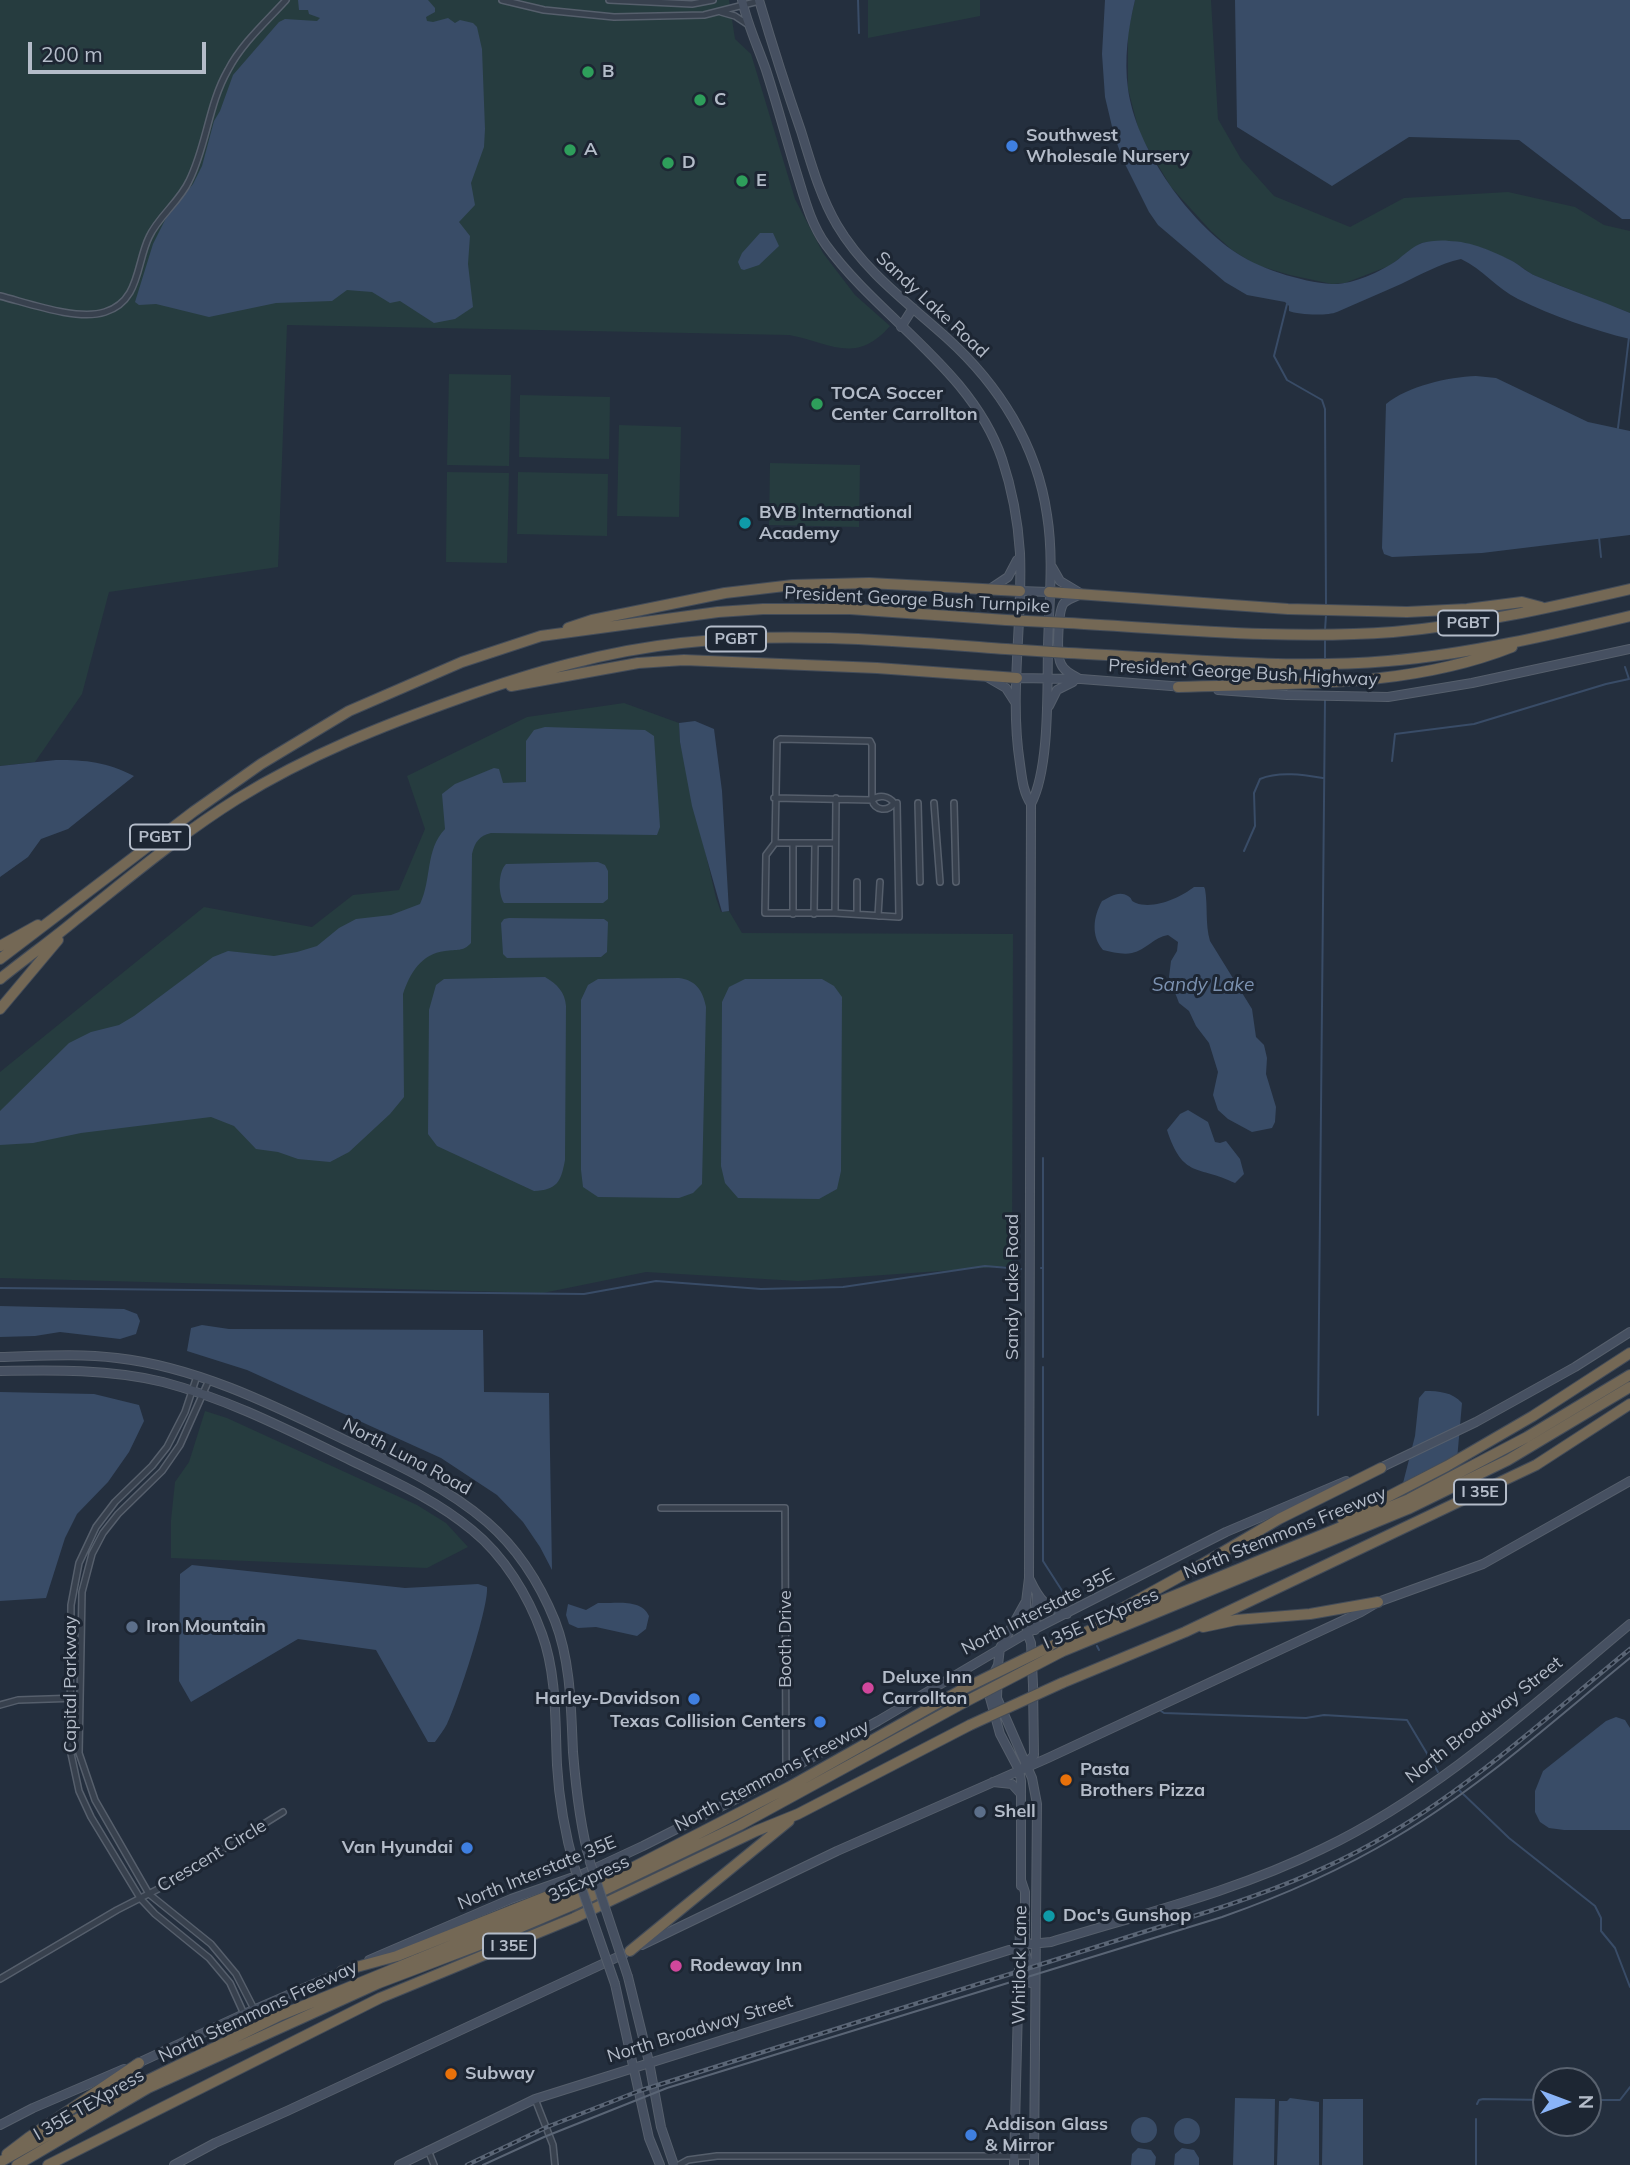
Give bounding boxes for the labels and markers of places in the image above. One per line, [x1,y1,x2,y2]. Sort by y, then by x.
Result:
place label: B [602,61,614,83]
marker: B [580,64,596,80]
place label: C [714,89,726,111]
marker: C [692,92,708,108]
place label: Southwest Wholesale Nursery [1026,125,1189,168]
marker: Southwest Wholesale Nursery [1004,138,1020,154]
place label: A [584,139,597,161]
marker: A [562,142,578,158]
place label: D [682,152,696,174]
marker: D [660,155,676,171]
place label: E [756,170,767,192]
marker: E [734,173,750,189]
place label: TOCA Soccer Center Carrollton [831,383,977,426]
marker: TOCA Soccer Center Carrollton [809,396,825,412]
place label: BVB International Academy [759,502,912,544]
marker: BVB International Academy [737,515,753,531]
place label: Iron Mountain [146,1616,266,1638]
marker: Iron Mountain [124,1619,140,1635]
place label: Deluxe Inn Carrollton [882,1667,972,1710]
marker: Deluxe Inn Carrollton [860,1680,876,1696]
place label: Harley-Davidson [535,1688,680,1710]
marker: Harley-Davidson [686,1691,702,1707]
place label: Texas Collision Centers [610,1711,806,1733]
marker: Texas Collision Centers [812,1714,828,1730]
place label: Pasta Brothers Pizza [1080,1759,1205,1802]
marker: Pasta Brothers Pizza [1058,1772,1074,1788]
place label: Shell [994,1801,1036,1823]
marker: Shell [972,1804,988,1820]
place label: Van Hyundai [342,1837,453,1859]
marker: Van Hyundai [459,1840,475,1856]
place label: Doc's Gunshop [1063,1905,1191,1927]
marker: Doc's Gunshop [1041,1908,1057,1924]
place label: Rodeway Inn [690,1955,802,1977]
marker: Rodeway Inn [668,1958,684,1974]
place label: Subway [465,2063,535,2085]
marker: Subway [443,2066,459,2082]
place label: Addison Glass & Mirror [985,2114,1108,2156]
marker: Addison Glass & Mirror [963,2127,979,2143]

